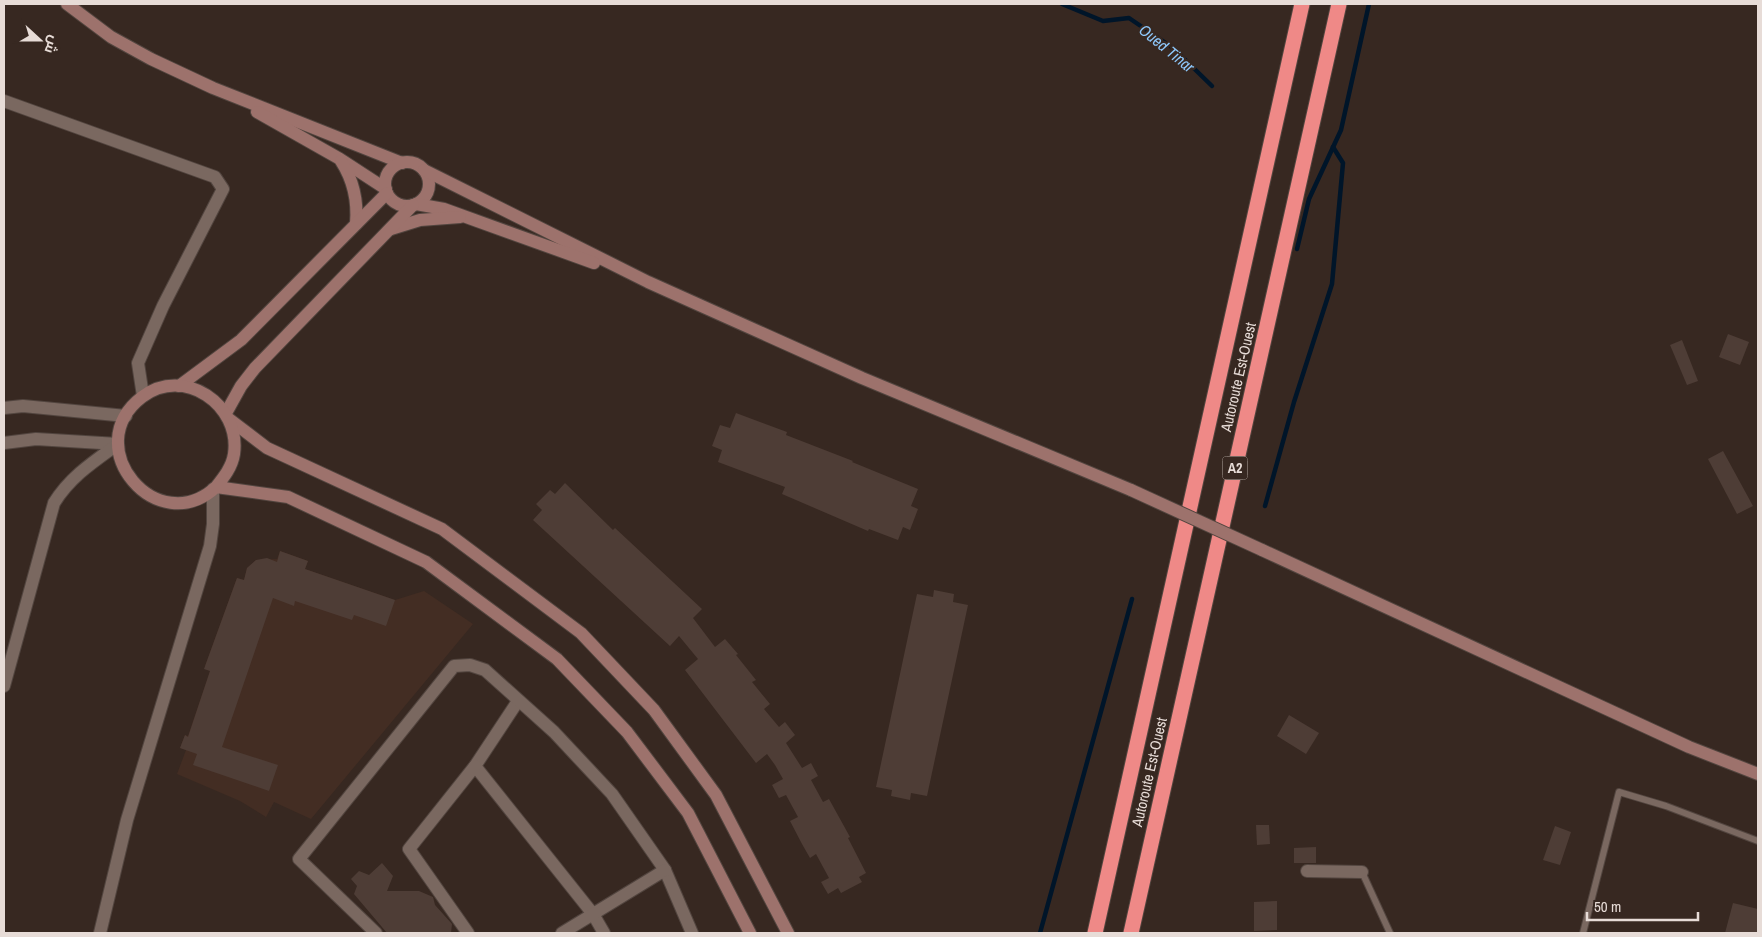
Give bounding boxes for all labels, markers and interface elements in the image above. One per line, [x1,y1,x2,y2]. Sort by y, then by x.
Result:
north arrow [15,15,65,65]
water label: Oued Tinar [1135,19,1200,78]
text: ش [41,33,64,56]
street label: Autoroute Est-Ouest [1215,320,1261,435]
road number: A2 [1222,456,1248,479]
street label: Autoroute Est-Ouest [1126,715,1172,830]
scale bar [1587,890,1698,922]
text: 50 m [1594,896,1621,917]

